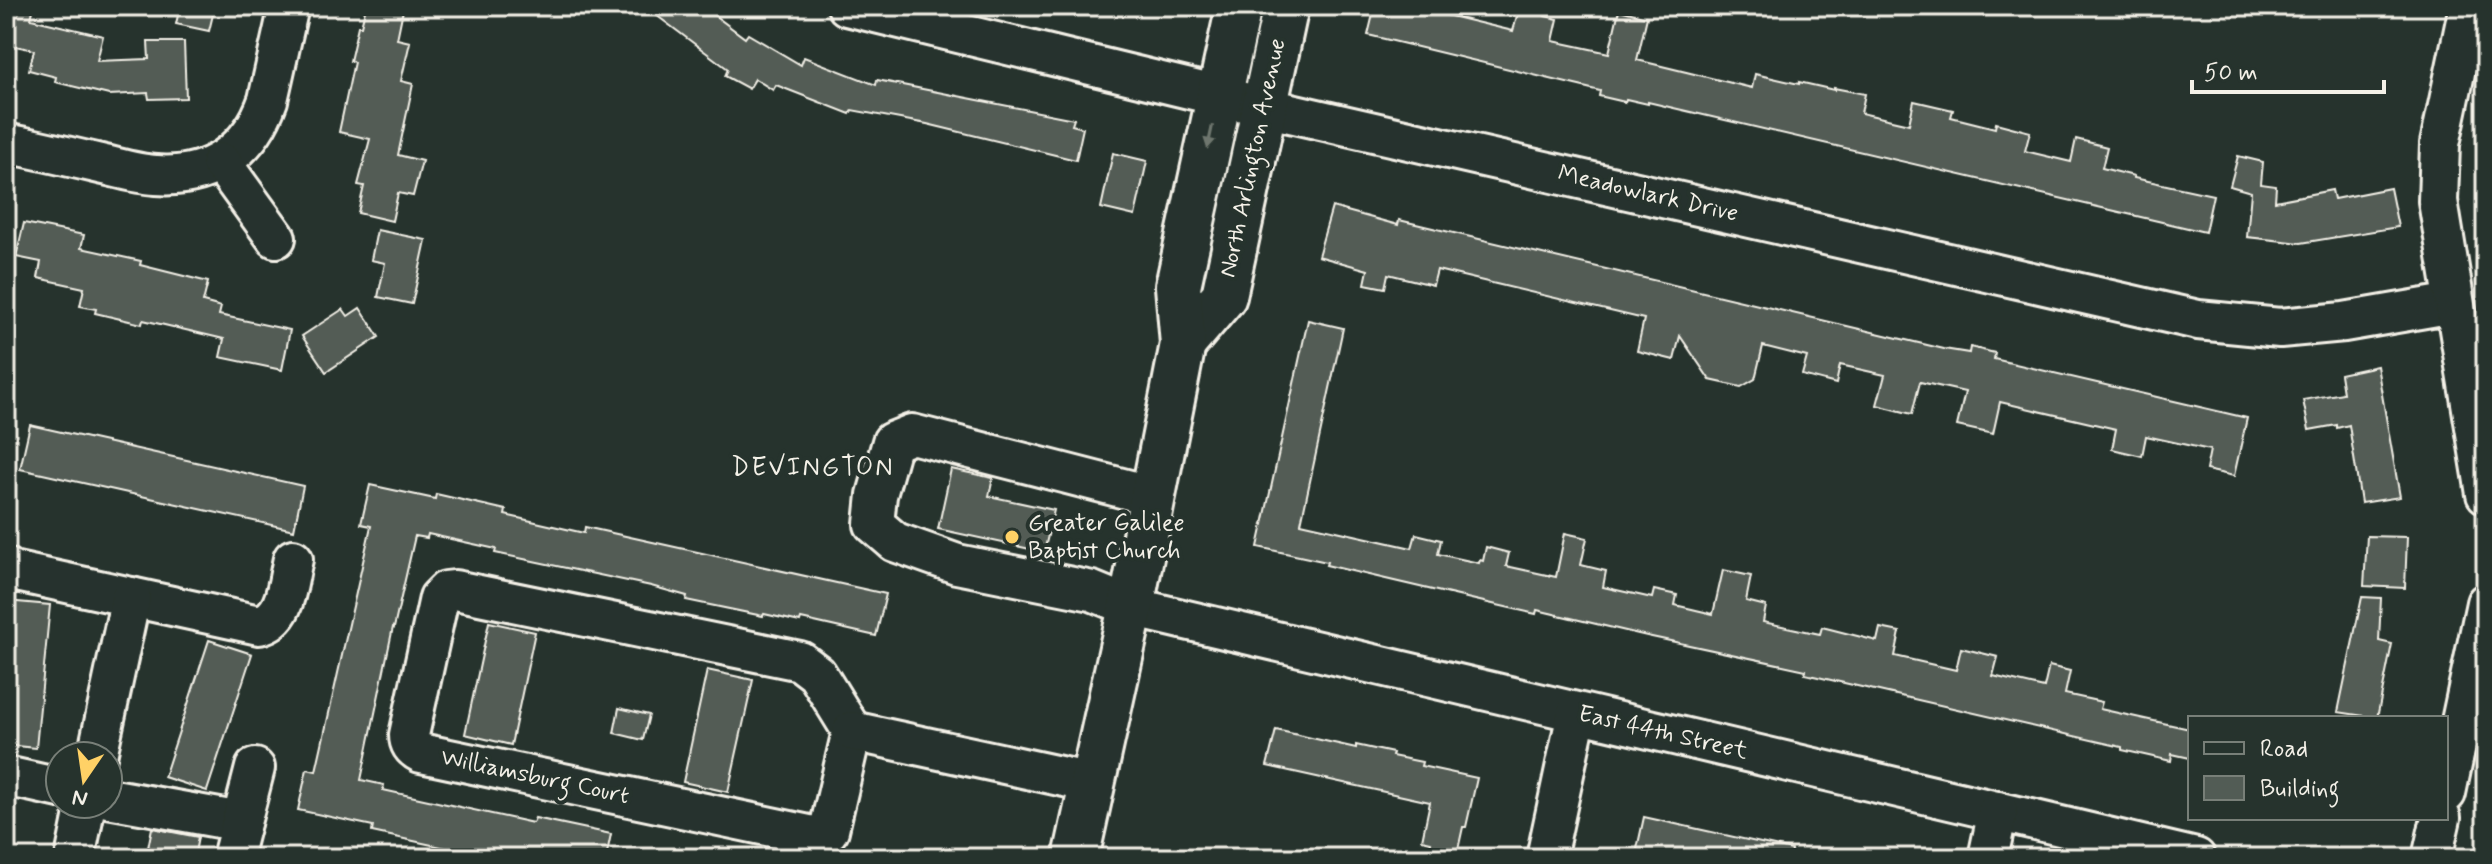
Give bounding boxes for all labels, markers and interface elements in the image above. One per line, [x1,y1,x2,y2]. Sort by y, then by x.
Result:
street label: North Arlington Avenue [1212,36,1296,281]
scale bar [2192,44,2384,94]
text: 50 m [2204,58,2258,89]
one-way arrow [1203,125,1216,150]
street label: Meadowlark Drive [1555,158,1741,230]
district label: DEVINGTON [731,451,895,485]
place label: Greater Galilee Baptist Church [1028,508,1184,567]
marker: Greater Galilee Baptist Church [1003,528,1021,546]
street label: East 44th Street [1575,698,1751,768]
legend [2188,716,2448,820]
text: Road [2260,734,2308,765]
north arrow [44,740,124,820]
street label: Williamsburg Court [437,742,632,815]
text: Building [2260,774,2340,808]
text: N [70,782,90,813]

